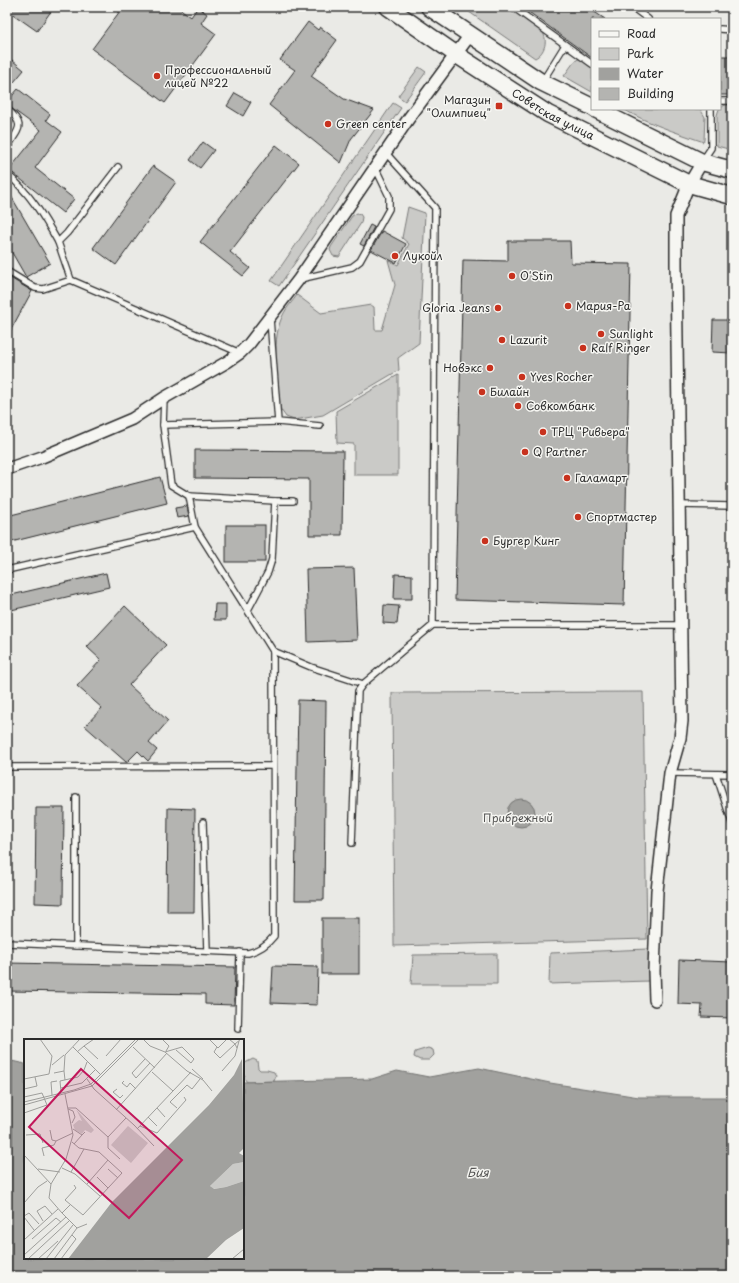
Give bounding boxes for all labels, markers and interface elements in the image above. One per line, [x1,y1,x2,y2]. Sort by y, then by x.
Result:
legend [591,18,721,110]
text: Road [627,24,656,42]
text: Park [627,44,654,62]
place label: Профессиональный лицей №22 [164,61,272,91]
text: Water [627,64,664,82]
marker: Профессиональный лицей №22 [152,71,162,81]
street label: Советская улица [509,84,597,144]
text: Building [627,84,674,102]
place label: Магазин "Олимпиец" [426,91,491,121]
marker: Магазин "Олимпиец" [494,101,504,111]
place label: Green center [336,115,407,132]
marker: Green center [323,119,333,129]
place label: Лукойл [403,247,443,264]
marker: Лукойл [390,251,400,261]
place label: O'Stin [520,267,553,284]
marker: O'Stin [507,271,517,281]
place label: Мария-Ра [576,297,631,314]
place label: Gloria Jeans [422,299,490,316]
marker: Мария-Ра [563,301,573,311]
marker: Gloria Jeans [493,303,503,313]
place label: Sunlight [609,325,654,342]
marker: Sunlight [596,329,606,339]
place label: Lazurit [510,331,548,348]
marker: Lazurit [497,335,507,345]
place label: Ralf Ringer [591,339,650,356]
marker: Ralf Ringer [578,343,588,353]
place label: Новэкс [443,359,482,376]
marker: Новэкс [485,363,495,373]
place label: Yves Rocher [530,368,593,385]
marker: Yves Rocher [517,372,527,382]
place label: Билайн [490,383,530,400]
marker: Билайн [477,387,487,397]
place label: Совкомбанк [526,397,595,414]
marker: Совкомбанк [513,401,523,411]
place label: ТРЦ "Ривьера" [551,423,630,440]
marker: ТРЦ "Ривьера" [538,427,548,437]
place label: Q Partner [533,443,587,460]
marker: Q Partner [520,447,530,457]
place label: Галамарт [575,469,628,486]
marker: Галамарт [562,473,572,483]
place label: Спортмастер [586,508,657,525]
marker: Спортмастер [573,512,583,522]
place label: Бургер Кинг [493,532,559,549]
marker: Бургер Кинг [480,536,490,546]
park label: Прибрежный [483,809,553,826]
inset map [24,1039,244,1259]
water label: Бия [467,1163,489,1181]

